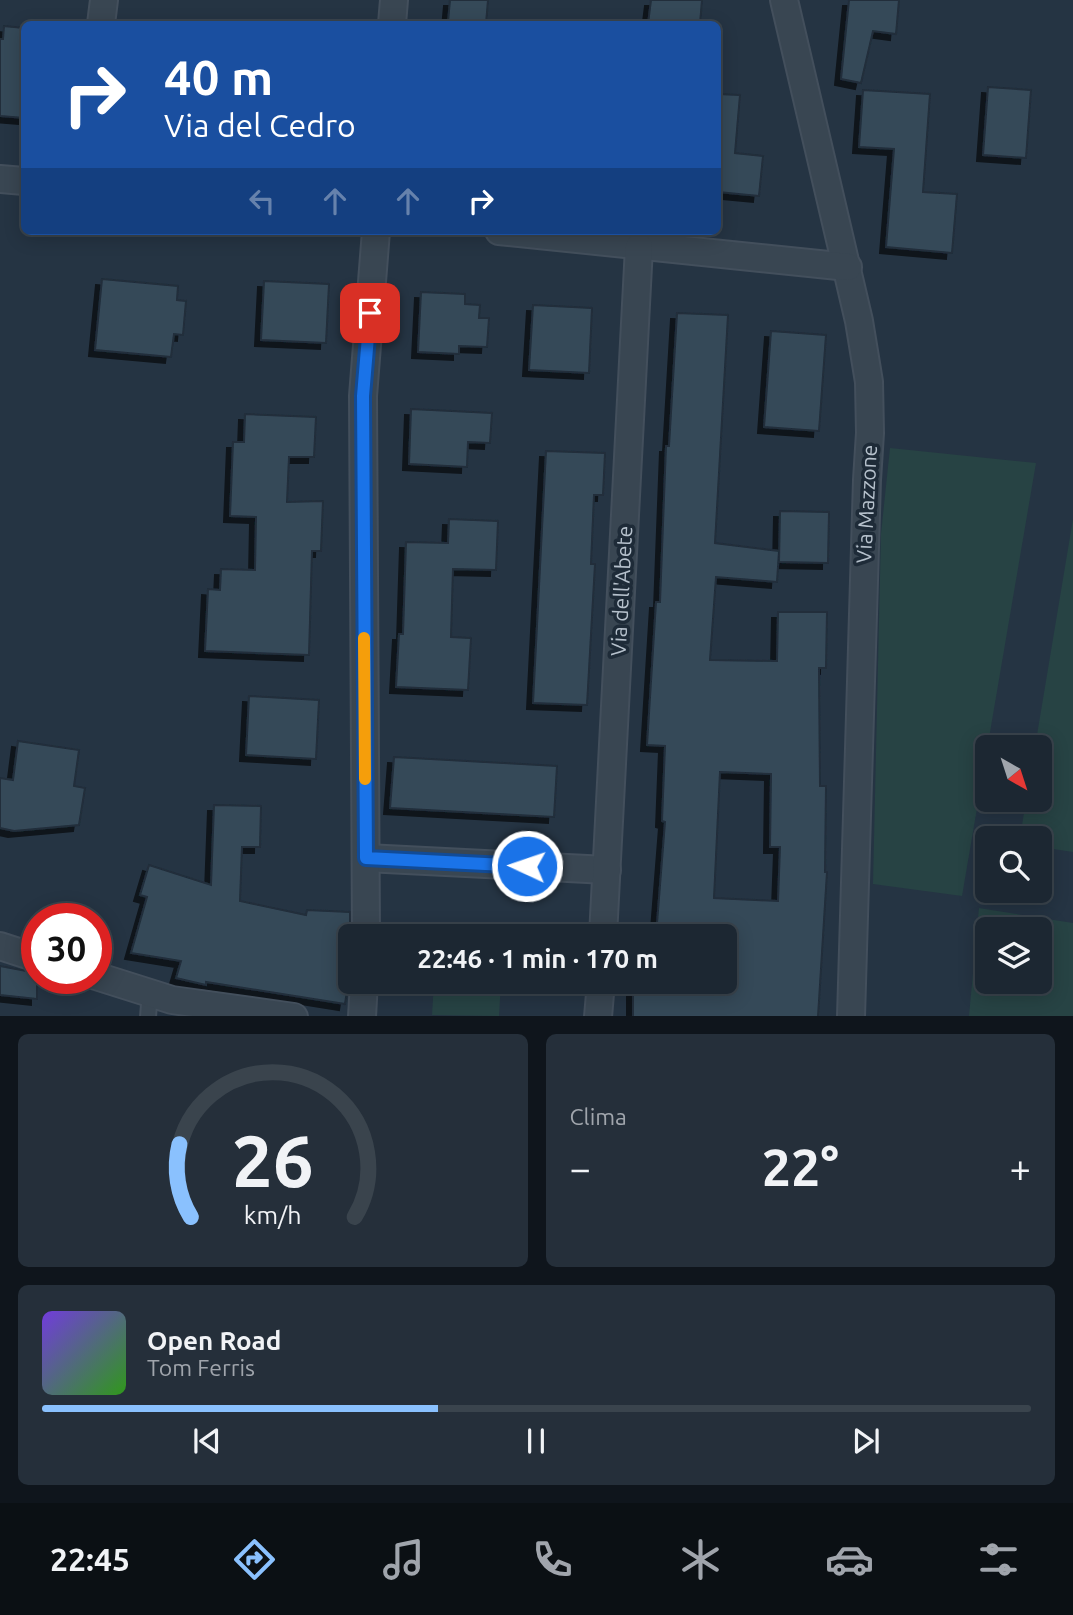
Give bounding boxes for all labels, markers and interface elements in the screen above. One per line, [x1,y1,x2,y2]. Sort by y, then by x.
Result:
icon: right [49,49,140,140]
text: 40 m [164,49,273,104]
text: Via del Cedro [164,107,356,143]
icon: left [243,182,281,220]
icon: ahead [316,182,354,220]
icon: ahead [389,182,427,220]
icon: right [462,182,500,220]
pin [340,283,400,343]
icon: arrive [351,294,389,332]
street label: Via Mazzone [851,444,881,564]
street label: Via dell'Abete [606,525,636,657]
north arrow [975,735,1052,812]
map controls [975,735,1052,994]
button: search [975,826,1052,903]
position arrow [490,829,564,903]
speed limit sign: 30 [21,903,112,994]
button: layers [975,917,1052,994]
text: 22:46 · 1 min · 170 m [417,944,658,973]
text: Clima [570,1104,627,1129]
text: 26 [232,1119,314,1201]
text: 22° [762,1138,839,1196]
text: − [570,1147,591,1189]
text: + [1010,1147,1031,1189]
text: km/h [244,1200,302,1228]
text: Open Road [147,1326,281,1355]
text: Tom Ferris [147,1355,255,1380]
icon: previous [188,1422,226,1460]
icon: pause [517,1422,555,1460]
icon: next [847,1422,885,1460]
icon: directions [230,1535,279,1584]
icon: music [379,1535,428,1584]
icon: phone [528,1535,577,1584]
icon: climate [676,1535,725,1584]
icon: car [825,1535,874,1584]
icon: filters [974,1535,1023,1584]
text: 22:45 [50,1541,130,1577]

